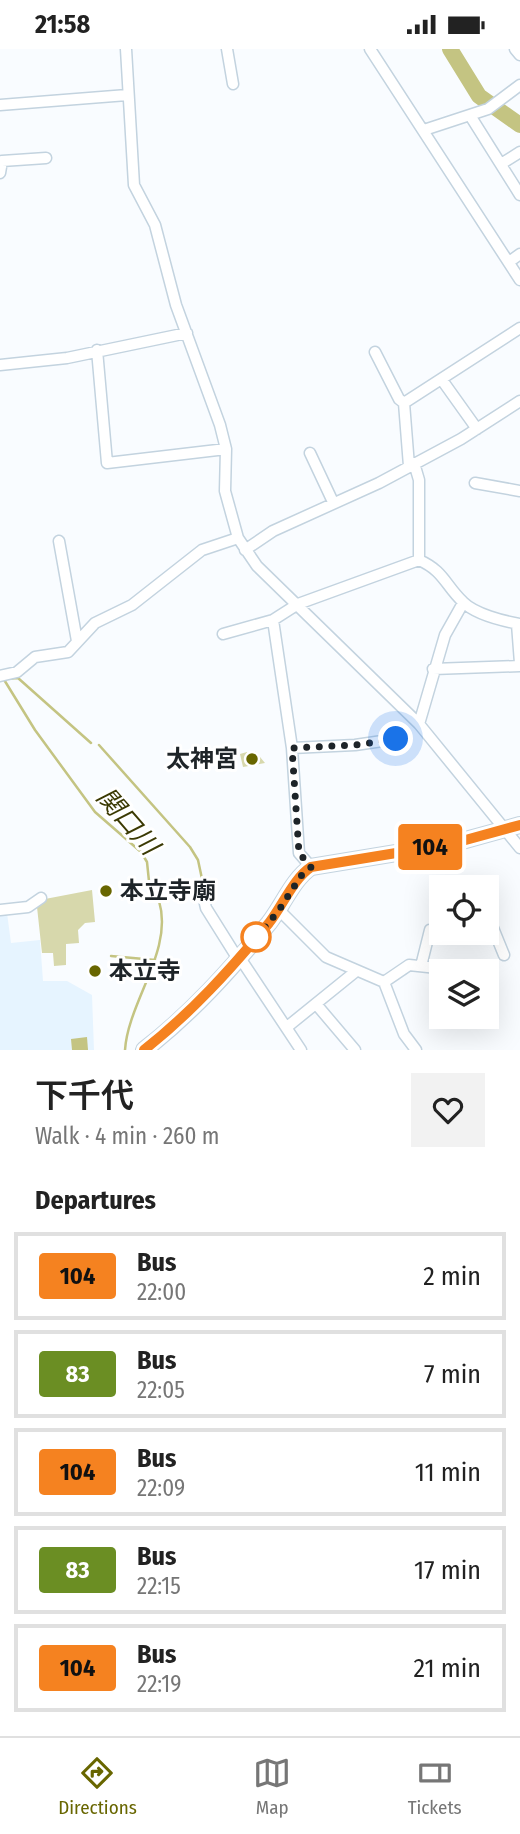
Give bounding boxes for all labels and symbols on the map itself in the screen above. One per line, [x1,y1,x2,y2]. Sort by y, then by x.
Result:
your location [378,721,413,756]
place label: 太神宮 [166,745,238,773]
marker: 太神宮 [244,751,260,767]
water label: 関口川 [90,782,167,863]
line badge: 104 [390,824,470,870]
place label: 本立寺廟 [120,877,216,905]
marker: 本立寺廟 [98,883,114,899]
unlabelled marker [241,922,271,952]
place label: 本立寺 [109,957,181,985]
marker: 本立寺 [87,963,103,979]

